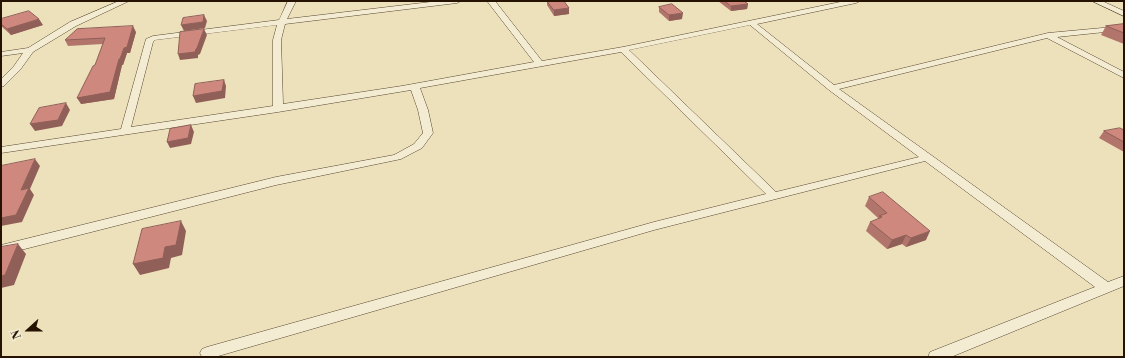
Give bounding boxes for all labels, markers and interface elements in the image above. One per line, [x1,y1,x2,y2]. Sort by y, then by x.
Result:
north arrow [8,310,48,350]
text: N [9,328,25,341]

